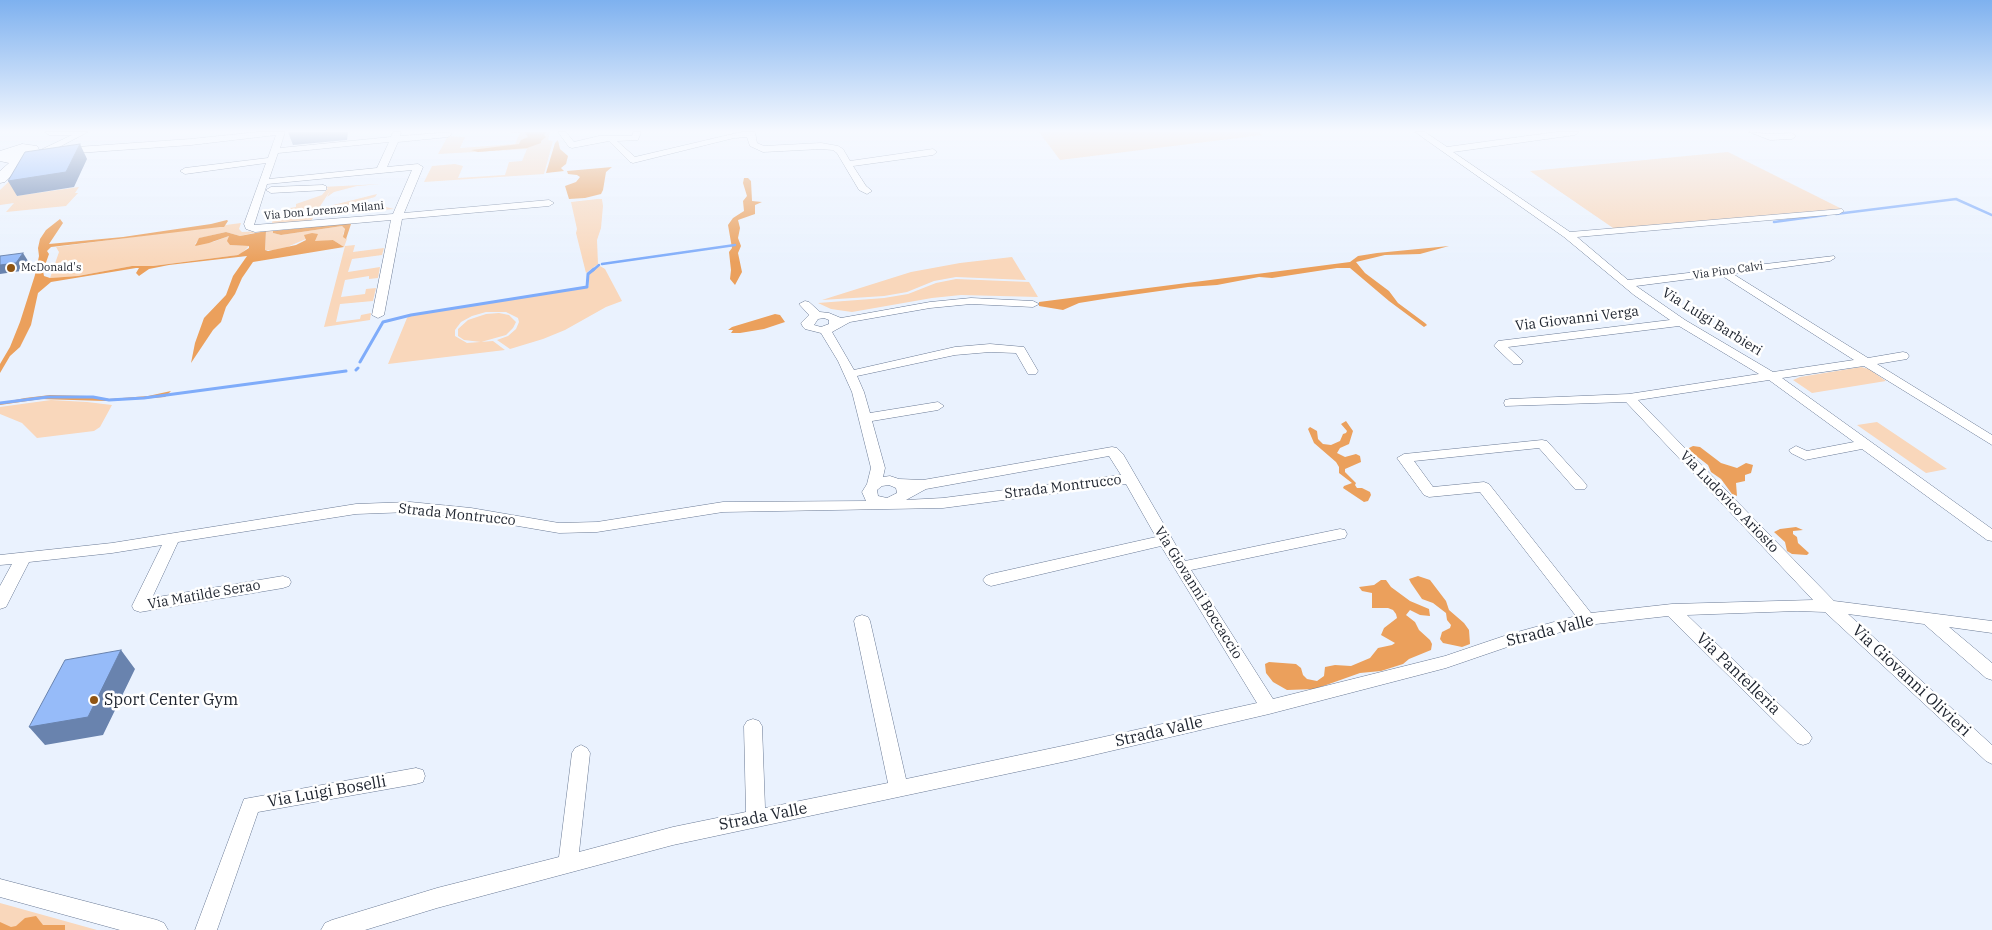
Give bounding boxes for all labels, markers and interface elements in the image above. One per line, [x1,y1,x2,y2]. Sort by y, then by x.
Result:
street label: Via Don Lorenzo Milani [264,199,384,223]
street label: Via Pino Calvi [1692,260,1764,282]
place label: McDonald's [21,261,81,275]
marker: McDonald's [5,262,17,274]
street label: Via Luigi Barbieri [1659,284,1765,360]
street label: Via Giovanni Verga [1514,303,1640,335]
street label: Via Ludovico Ariosto [1676,448,1782,556]
street label: Strada Montrucco [1004,471,1122,503]
street label: Strada Montrucco [398,500,516,530]
street label: Via Giovanni Boccaccio [1150,524,1246,662]
street label: Via Matilde Serao [146,577,262,613]
street label: Strada Valle [1504,611,1596,651]
street label: Via Giovanni Olivieri [1848,621,1974,741]
street label: Via Pantelleria [1692,629,1784,719]
place label: Sport Center Gym [104,690,238,710]
marker: Sport Center Gym [88,694,100,706]
street label: Strada Valle [1113,713,1205,751]
street label: Via Luigi Boselli [266,772,388,812]
street label: Strada Valle [717,799,809,835]

